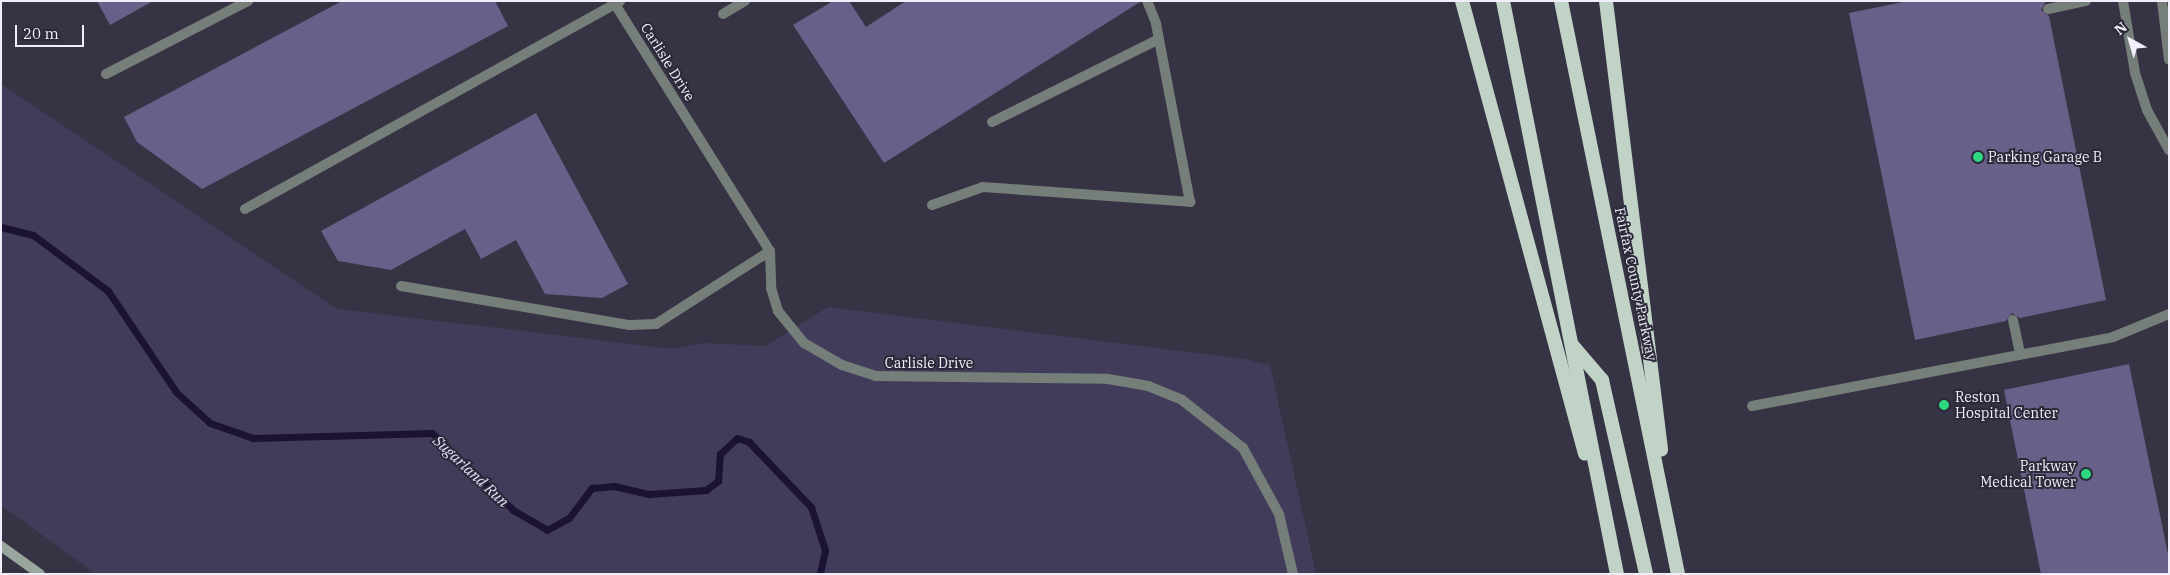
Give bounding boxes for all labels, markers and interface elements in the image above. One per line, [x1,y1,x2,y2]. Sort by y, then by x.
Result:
scale bar [18,15,86,47]
north arrow [2105,15,2155,65]
text: N [2111,18,2131,39]
street label: Carlisle Drive [637,20,699,104]
text: 20 m [23,24,59,43]
place label: Parking Garage B [1988,149,2102,165]
marker: Parking Garage B [1972,151,1984,163]
street label: Fairfax County Parkway [1612,206,1660,362]
street label: Carlisle Drive [885,355,973,371]
place label: Reston Hospital Center [1955,389,2058,422]
marker: Reston Hospital Center [1937,398,1951,412]
water label: Sugarland Run [429,431,513,511]
place label: Parkway Medical Tower [1980,458,2076,491]
marker: Parkway Medical Tower [2080,468,2092,480]

